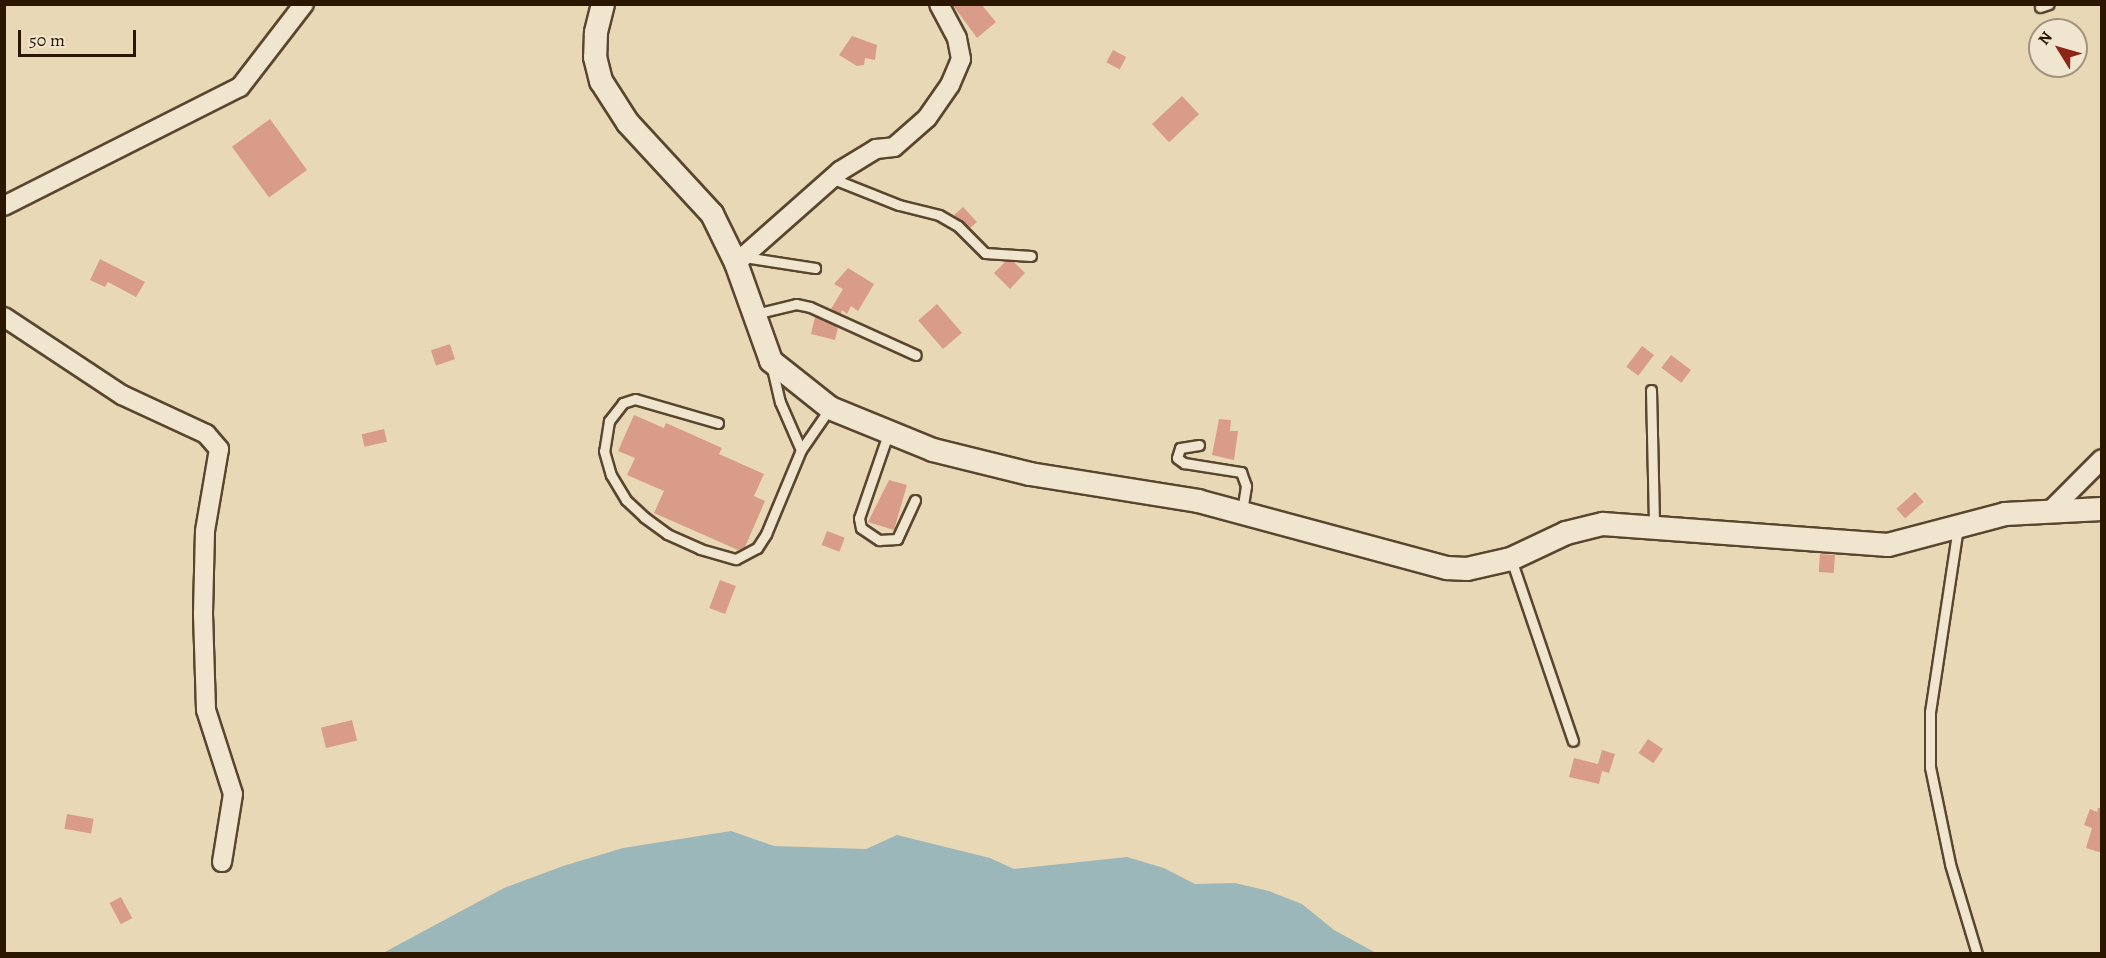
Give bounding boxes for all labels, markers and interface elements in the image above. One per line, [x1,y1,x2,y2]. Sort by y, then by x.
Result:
scale bar [21,18,140,56]
north arrow [2028,18,2088,78]
text: N [2033,27,2058,50]
text: 50 m [29,28,65,52]

